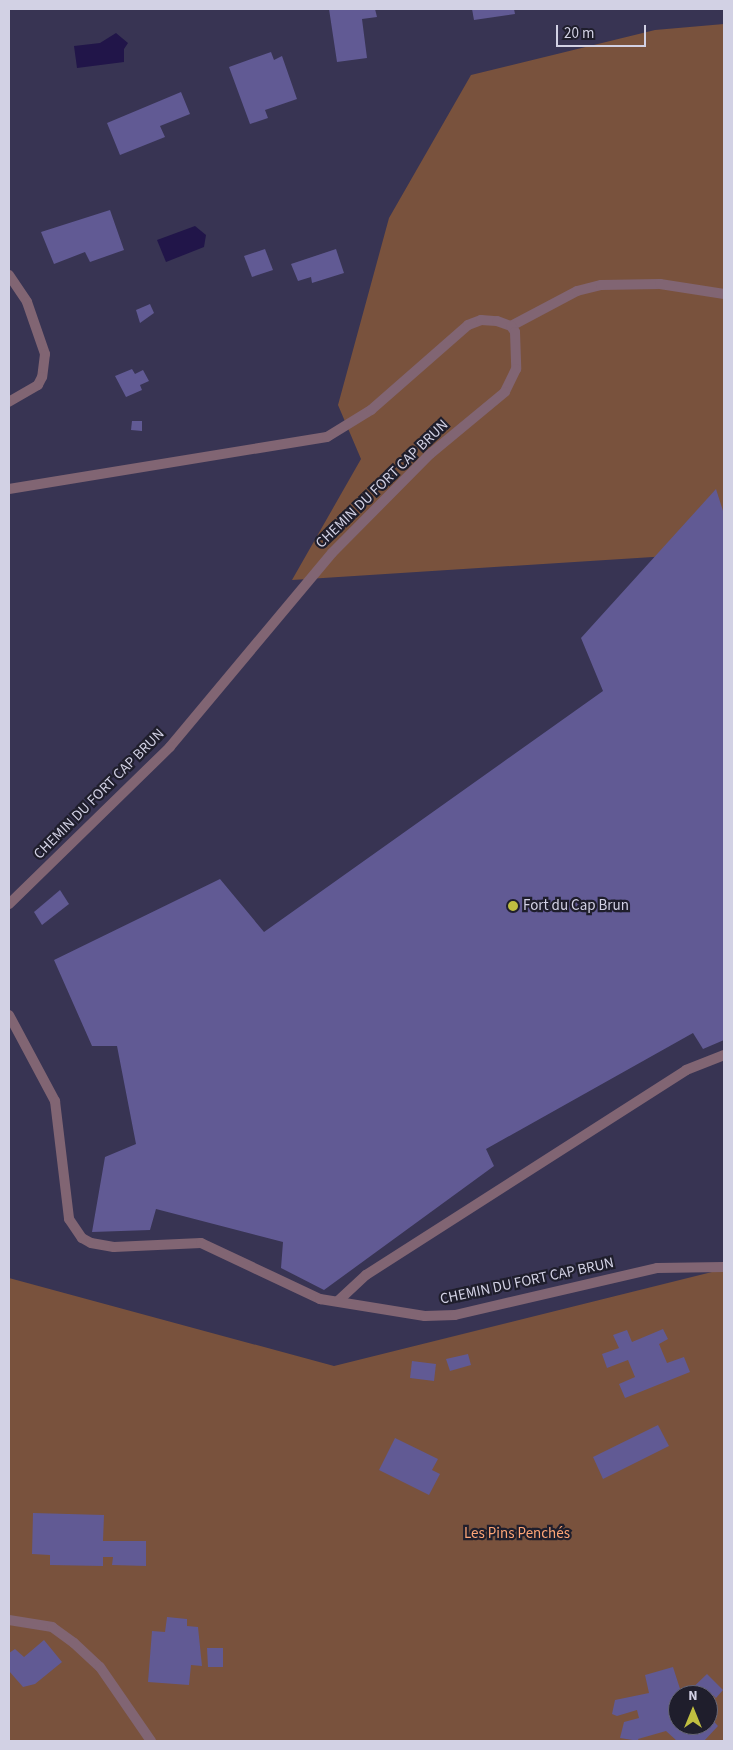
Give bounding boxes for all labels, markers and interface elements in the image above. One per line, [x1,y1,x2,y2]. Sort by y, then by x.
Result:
scale bar [558,15,648,47]
text: 20 m [564,23,594,44]
street label: CHEMIN DU FORT CAP BRUN [312,416,452,552]
street label: CHEMIN DU FORT CAP BRUN [30,725,168,863]
place label: Fort du Cap Brun [523,897,629,915]
marker: Fort du Cap Brun [507,900,519,912]
street label: CHEMIN DU FORT CAP BRUN [438,1254,616,1308]
park label: Les Pins Penchés [464,1525,570,1543]
north arrow [668,1685,718,1735]
text: N [688,1686,698,1706]

